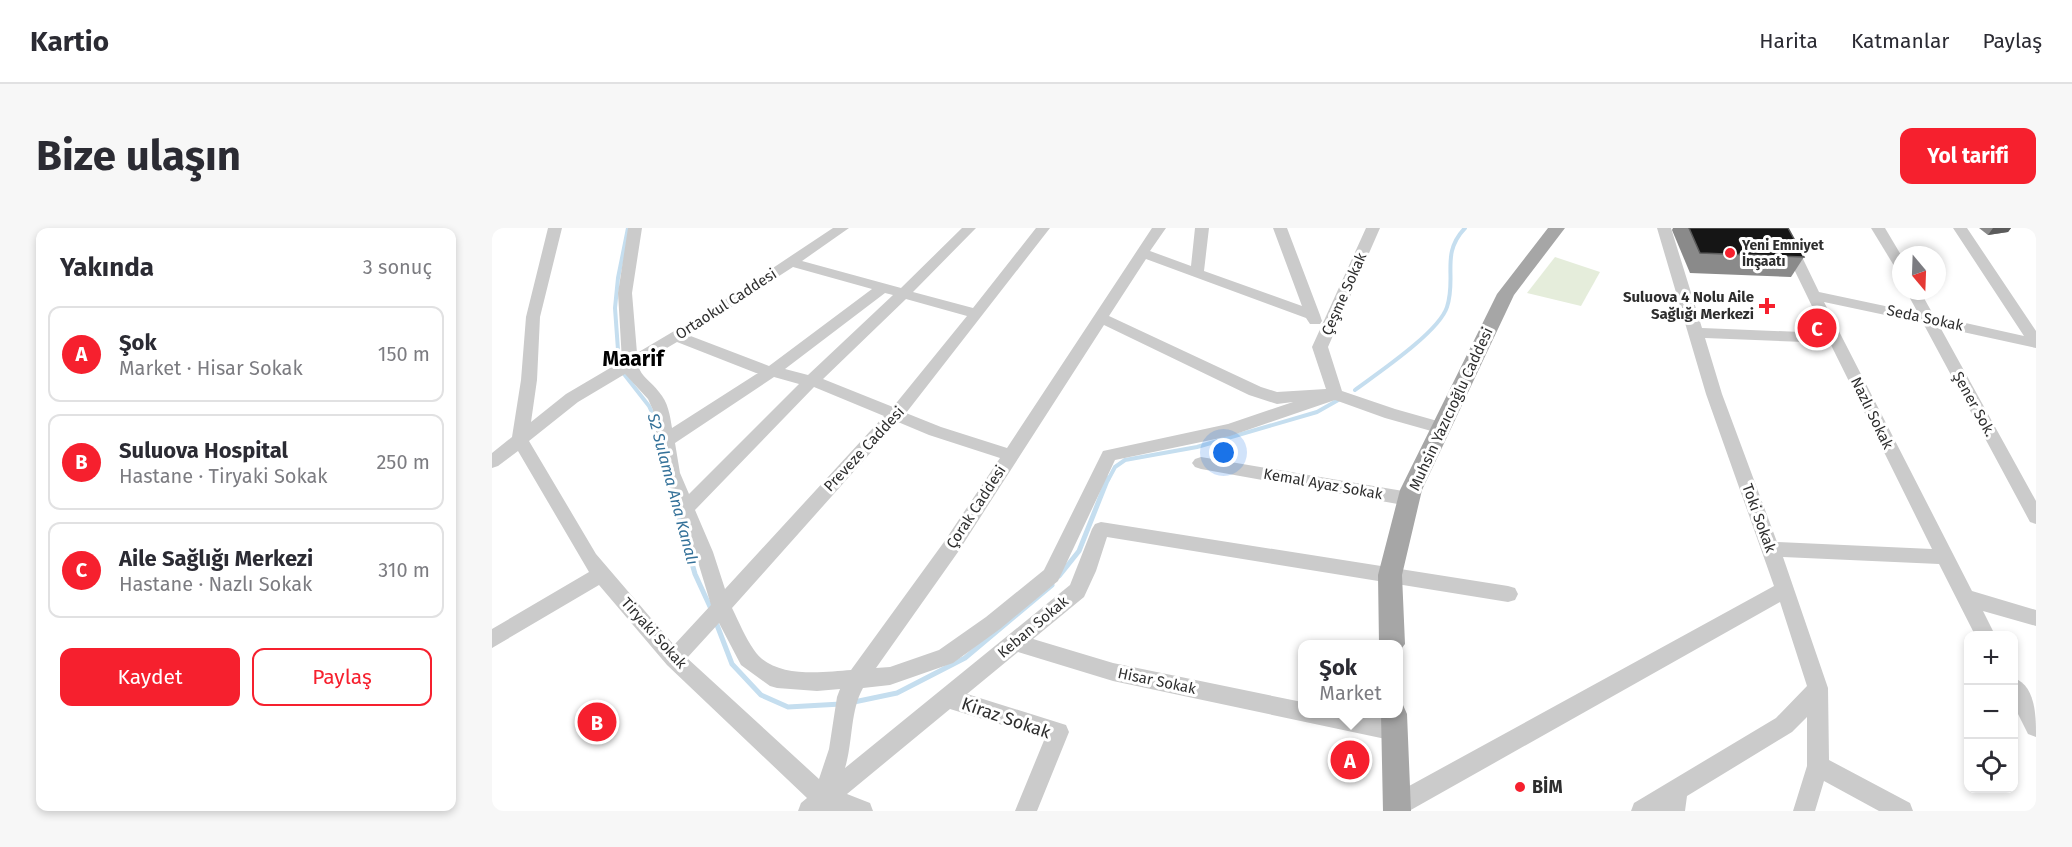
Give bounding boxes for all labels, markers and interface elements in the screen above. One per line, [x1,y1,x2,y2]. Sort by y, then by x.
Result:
text: Kartio [30,25,109,58]
text: Harita [1759,28,1818,54]
text: Katmanlar [1851,28,1949,54]
text: Paylaş [1982,28,2042,54]
button: Yol tarifi [1900,128,2036,184]
text: Bize ulaşın [36,131,241,181]
place label: Yeni Emniyet İnşaatı [1741,237,1824,271]
marker: Yeni Emniyet İnşaatı [1723,246,1737,260]
north arrow [1892,246,1946,300]
street label: Çeşme Sokak [1318,250,1370,338]
text: Yakında [60,252,154,283]
text: 3 sonuç [363,255,432,279]
street label: Ortaokul Caddesi [672,265,780,343]
place label: Suluova 4 Nolu Aile Sağlığı Merkezi [1623,288,1754,323]
marker: Suluova 4 Nolu Aile Sağlığı Merkezi [1758,297,1776,315]
street label: Seda Sokak [1885,301,1965,335]
pin: C [1798,306,1836,350]
street label: Muhsin Yazıcıoğlu Caddesi [1405,325,1497,493]
text: Şok [119,329,157,356]
text: A [76,342,87,366]
text: 150 m [378,342,430,366]
district label: Maarif [602,346,666,372]
text: Market · Hisar Sokak [119,356,303,380]
street label: Şener Sok. [1949,368,1999,440]
street label: Nazlı Sokak [1847,374,1897,452]
street label: Preveze Caddesi [820,403,908,495]
water label: S2 Sulama Ana Kanalı [643,410,702,567]
text: Suluova Hospital [119,437,288,464]
your location [1209,438,1238,467]
text: B [75,450,88,474]
text: 250 m [376,450,430,474]
street label: Çorak Caddesi [942,462,1010,552]
text: Hastane · Tiryaki Sokak [119,464,328,488]
street label: Kemal Ayaz Sokak [1262,465,1384,503]
street label: Toki Sokak [1738,481,1780,555]
text: Aile Sağlığı Merkezi [119,545,313,572]
text: C [76,558,87,582]
text: 310 m [378,558,430,582]
text: Hastane · Nazlı Sokak [119,572,312,596]
street label: Keban Sokak [994,592,1072,662]
street label: Tiryaki Sokak [617,594,691,672]
map controls [1964,631,2018,793]
button: + [1964,631,2018,685]
popup [1298,640,1403,718]
button: Kaydet [60,648,240,706]
button: Paylaş [252,648,432,706]
text: Şok [1319,654,1357,681]
street label: Hisar Sokak [1116,664,1198,698]
text: Market [1319,681,1382,705]
button: − [1964,685,2018,739]
street label: Kiraz Sokak [959,693,1054,744]
pin: B [578,700,616,744]
pin: A [1330,738,1370,782]
button: locate [1964,739,2018,793]
place label: BİM [1532,776,1563,798]
marker: BİM [1513,780,1527,794]

